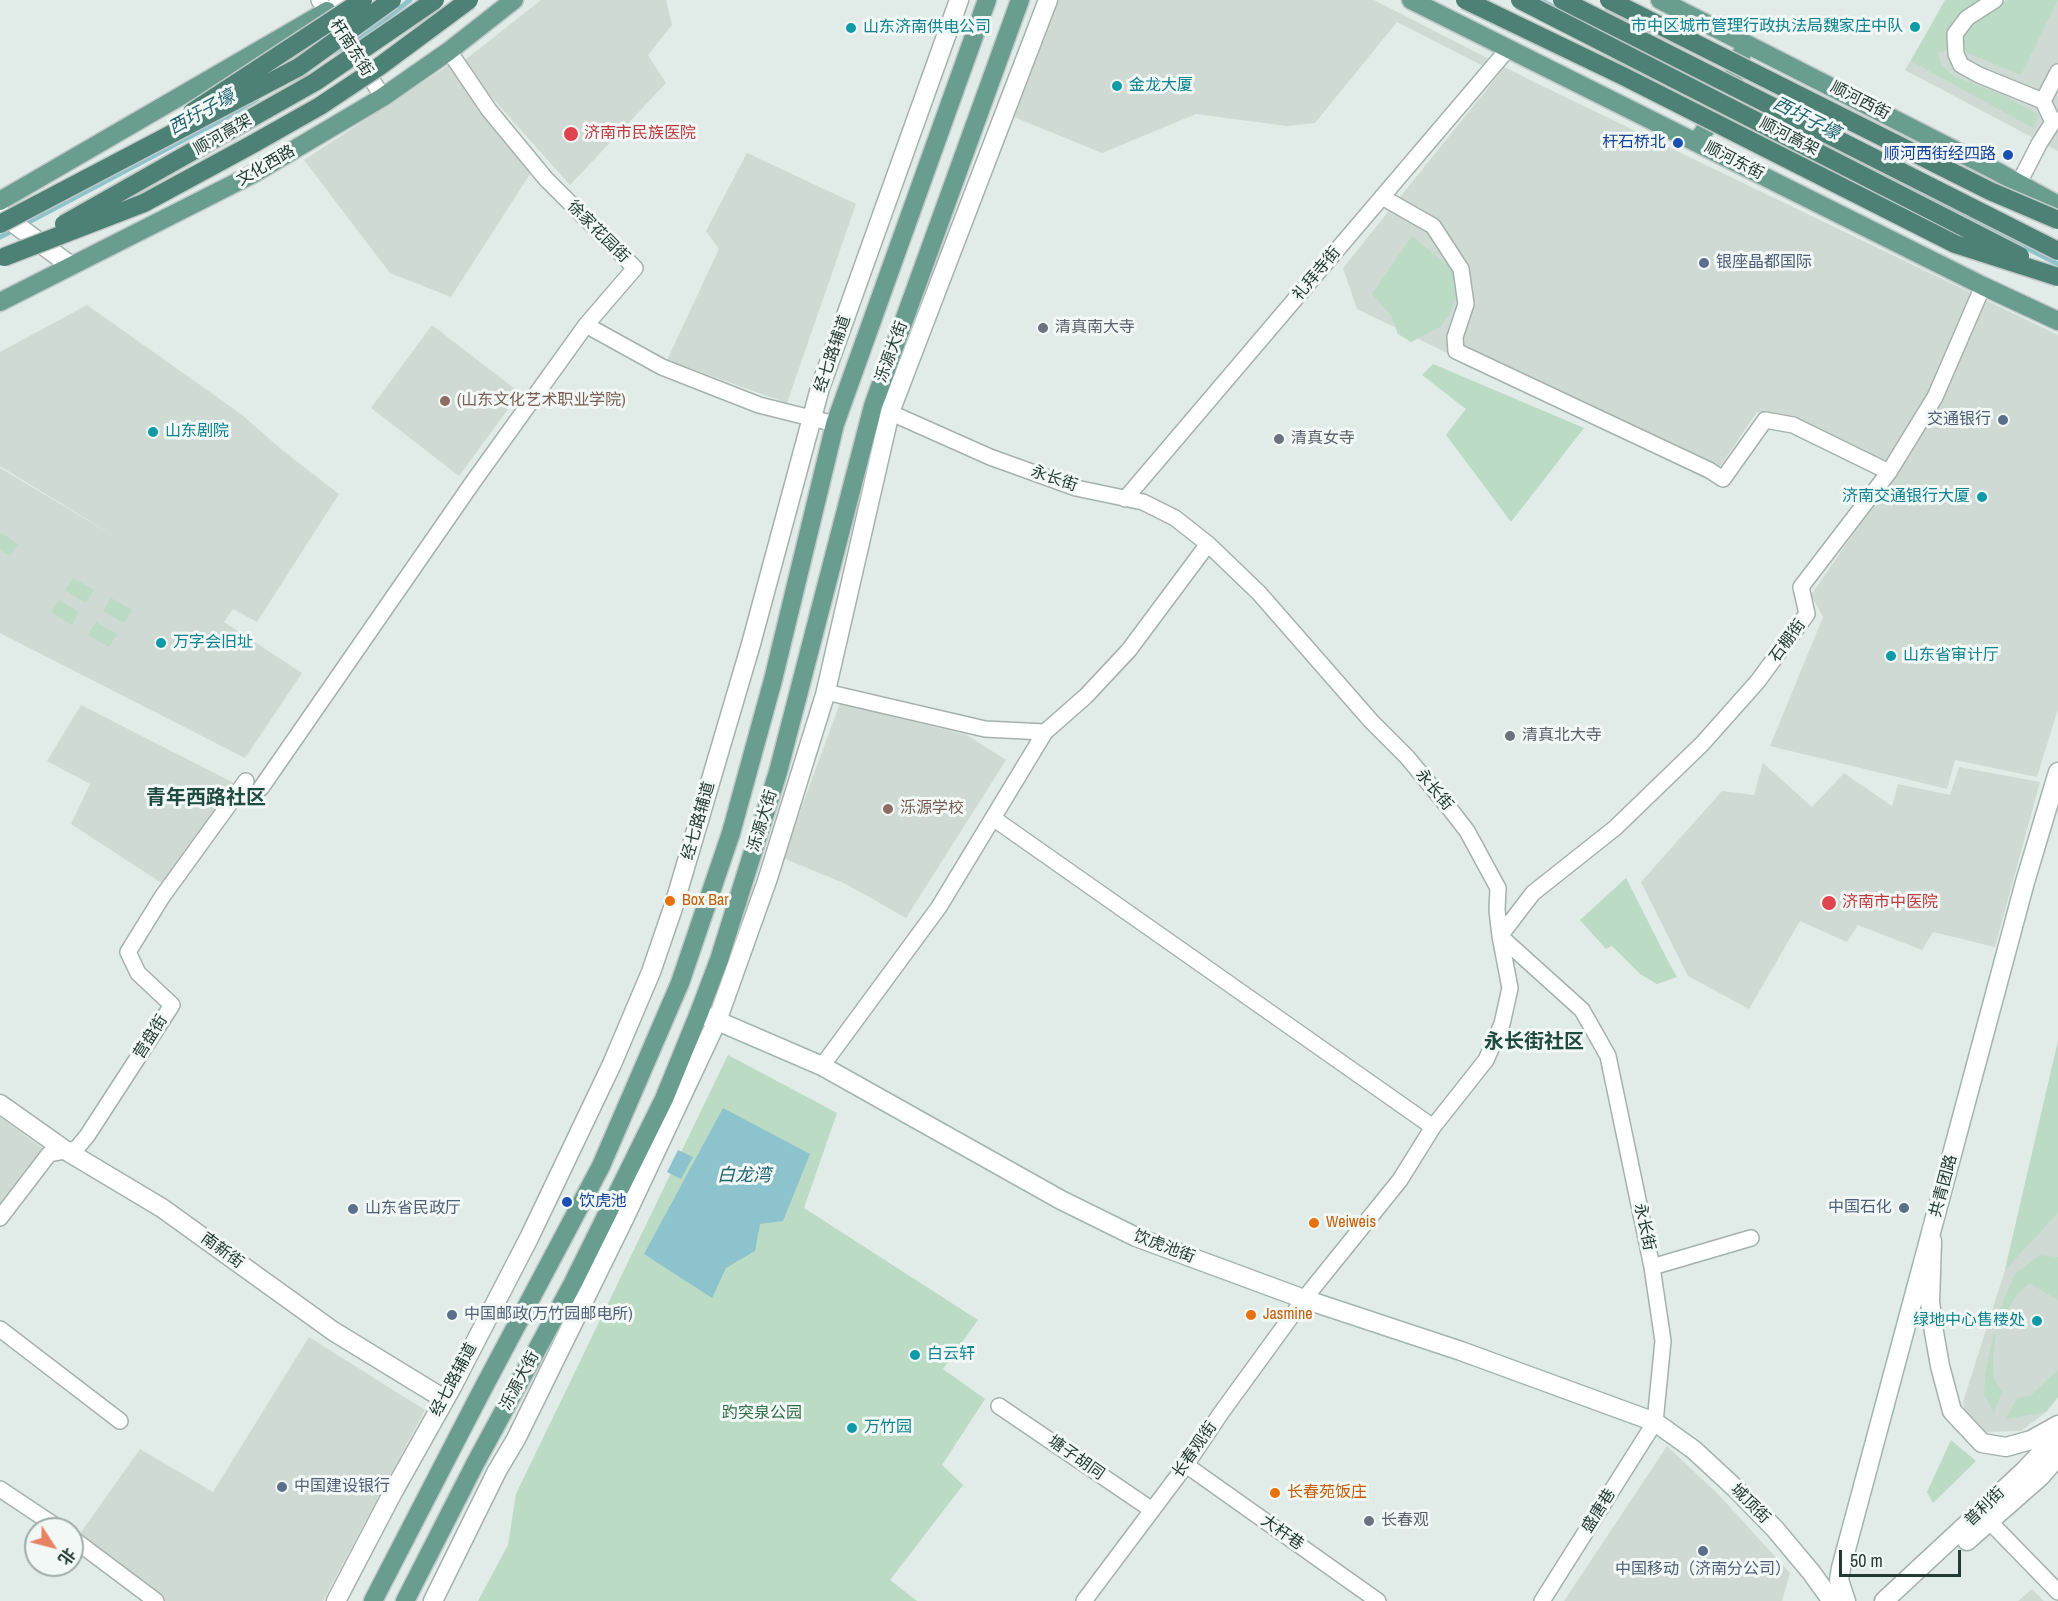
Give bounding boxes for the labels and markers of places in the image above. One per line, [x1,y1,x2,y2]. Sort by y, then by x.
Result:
place label: 市中区城市管理行政执法局魏家庄中队 [1631,17,1903,37]
place label: 山东济南供电公司 [863,18,991,38]
marker: 市中区城市管理行政执法局魏家庄中队 [1908,20,1922,34]
marker: 山东济南供电公司 [844,21,858,35]
place label: 金龙大厦 [1129,76,1193,96]
marker: 金龙大厦 [1110,79,1124,93]
place label: 济南市民族医院 [584,124,696,144]
marker: 济南市民族医院 [562,125,580,143]
place label: 杆石桥北 [1602,133,1666,153]
marker: 杆石桥北 [1671,136,1685,150]
place label: 顺河西街经四路 [1884,145,1996,165]
marker: 顺河西街经四路 [2001,148,2015,162]
place label: 银座晶都国际 [1716,253,1812,273]
marker: 银座晶都国际 [1697,256,1711,270]
place label: 清真南大寺 [1055,318,1135,338]
marker: 清真南大寺 [1036,321,1050,335]
place label: (山东文化艺术职业学院) [457,391,626,411]
marker: (山东文化艺术职业学院) [438,394,452,408]
place label: 交通银行 [1927,410,1991,430]
marker: 交通银行 [1996,413,2010,427]
place label: 山东剧院 [165,422,229,442]
marker: 山东剧院 [146,425,160,439]
place label: 清真女寺 [1291,429,1355,449]
marker: 清真女寺 [1272,432,1286,446]
place label: 济南交通银行大厦 [1842,487,1970,507]
marker: 济南交通银行大厦 [1975,490,1989,504]
place label: 万字会旧址 [173,633,253,653]
marker: 万字会旧址 [154,636,168,650]
place label: 山东省审计厅 [1903,646,1999,666]
marker: 山东省审计厅 [1884,649,1898,663]
place label: 清真北大寺 [1522,726,1602,746]
marker: 清真北大寺 [1503,729,1517,743]
place label: 泺源学校 [900,799,964,819]
marker: 泺源学校 [881,802,895,816]
place label: Box Bar [682,891,729,911]
place label: 济南市中医院 [1842,893,1938,913]
marker: Box Bar [663,894,677,908]
marker: 济南市中医院 [1820,894,1838,912]
place label: 饮虎池 [579,1192,627,1212]
marker: 饮虎池 [560,1195,574,1209]
place label: 中国石化 [1828,1198,1892,1218]
place label: 山东省民政厅 [365,1199,461,1219]
marker: 中国石化 [1897,1201,1911,1215]
marker: 山东省民政厅 [346,1202,360,1216]
place label: Weiweis [1326,1213,1376,1233]
marker: Weiweis [1307,1216,1321,1230]
place label: 中国邮政(万竹园邮电所) [464,1305,633,1325]
place label: Jasmine [1263,1305,1313,1325]
marker: 中国邮政(万竹园邮电所) [445,1308,459,1322]
marker: Jasmine [1244,1308,1258,1322]
place label: 绿地中心售楼处 [1913,1311,2025,1331]
marker: 绿地中心售楼处 [2030,1314,2044,1328]
place label: 白云轩 [927,1345,975,1365]
marker: 白云轩 [908,1348,922,1362]
place label: 万竹园 [864,1418,912,1438]
marker: 万竹园 [845,1421,859,1435]
place label: 中国建设银行 [294,1477,390,1497]
marker: 中国建设银行 [275,1480,289,1494]
place label: 长春苑饭庄 [1287,1483,1367,1503]
marker: 长春苑饭庄 [1268,1486,1282,1500]
place label: 长春观 [1381,1511,1429,1531]
marker: 长春观 [1362,1514,1376,1528]
marker: 中国移动（济南分公司） [1696,1544,1710,1558]
place label: 中国移动（济南分公司） [1615,1560,1791,1580]

